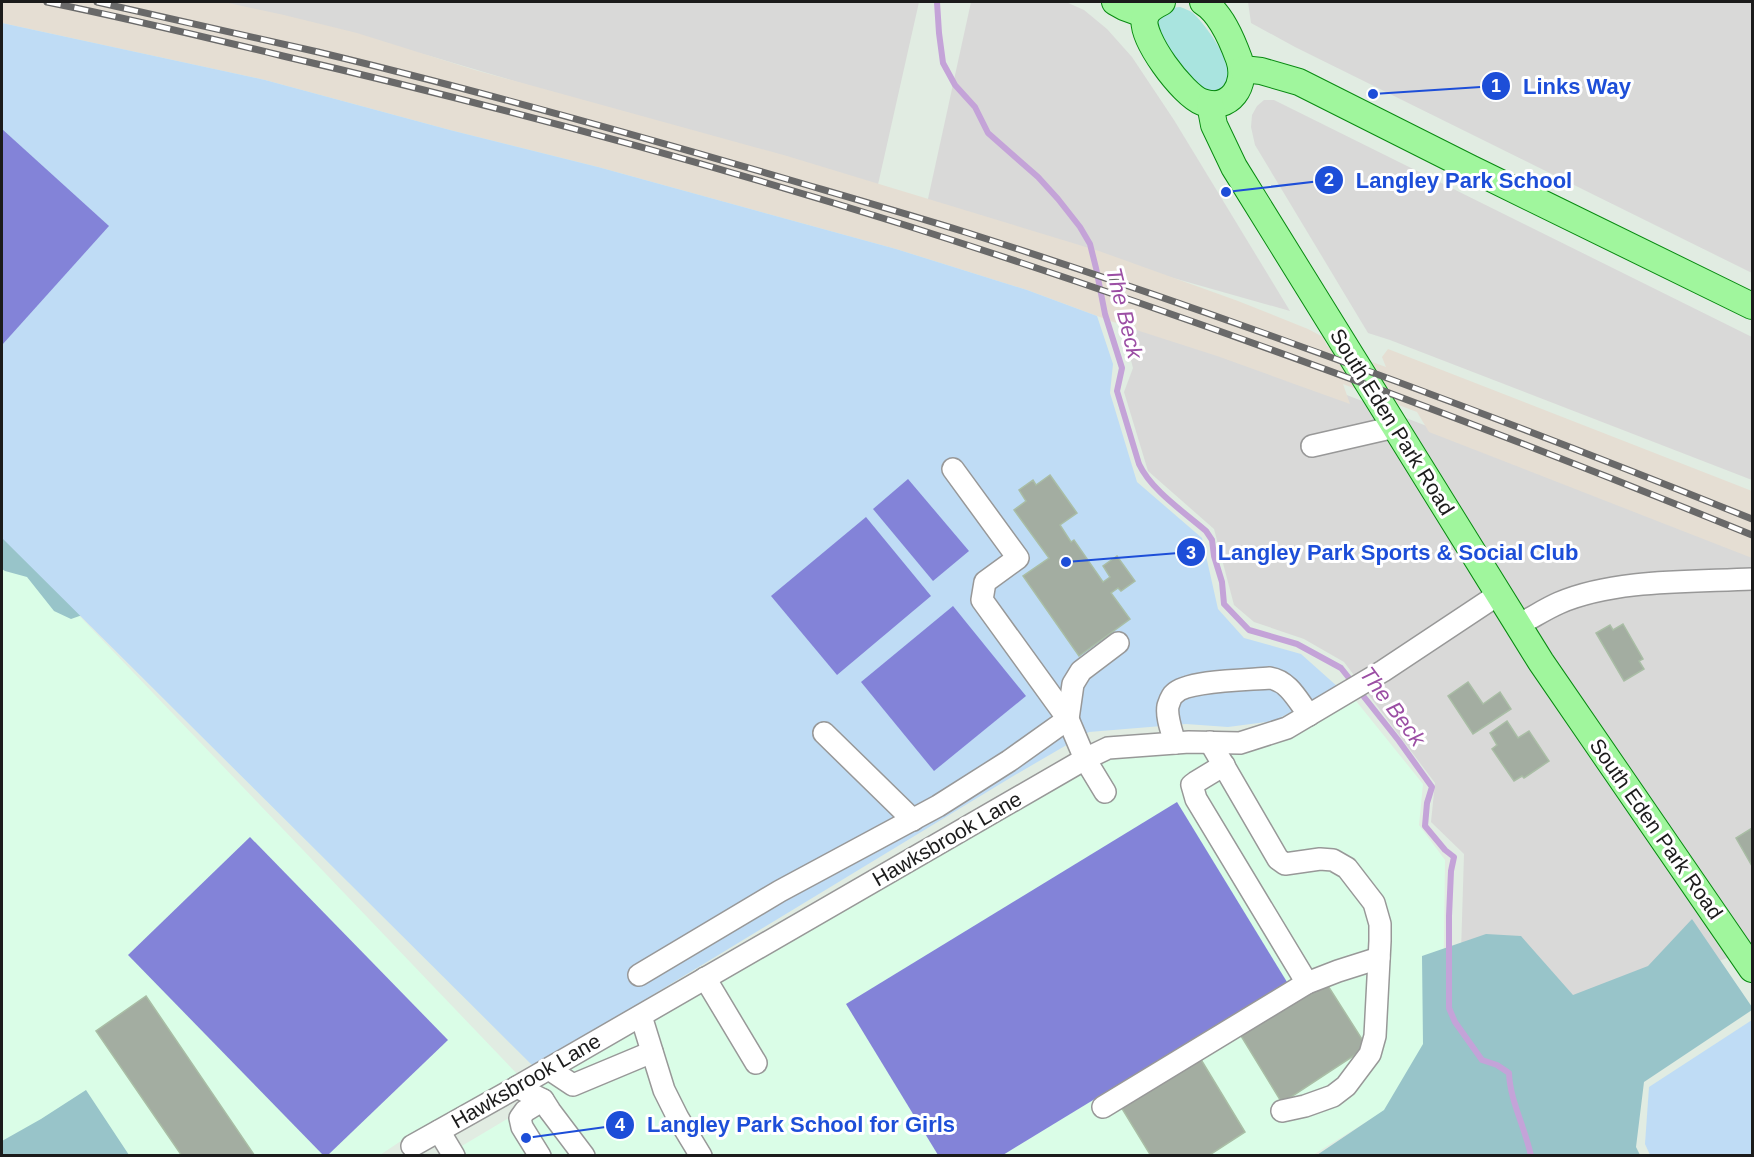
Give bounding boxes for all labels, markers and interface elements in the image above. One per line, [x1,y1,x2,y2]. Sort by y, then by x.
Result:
callout: Links Way [1481,66,1643,106]
text: Links Way [1523,74,1632,99]
text: 1 [1491,76,1501,96]
callout: Langley Park School [1314,160,1584,200]
text: Langley Park School [1356,168,1572,193]
text: 2 [1324,170,1334,190]
water label: The Beck [1101,265,1148,362]
street label: South Eden Park Road [1326,325,1459,519]
callout: Langley Park Sports & Social Club [1176,532,1591,572]
text: Langley Park Sports & Social Club [1218,540,1578,565]
text: 3 [1186,543,1196,563]
water label: The Beck [1355,662,1431,752]
street label: South Eden Park Road [1585,734,1727,923]
street label: Hawksbrook Lane [868,787,1025,891]
street label: Hawksbrook Lane [447,1029,604,1133]
callout: Langley Park School for Girls [605,1105,967,1145]
text: Langley Park School for Girls [647,1112,955,1137]
text: 4 [615,1115,625,1135]

